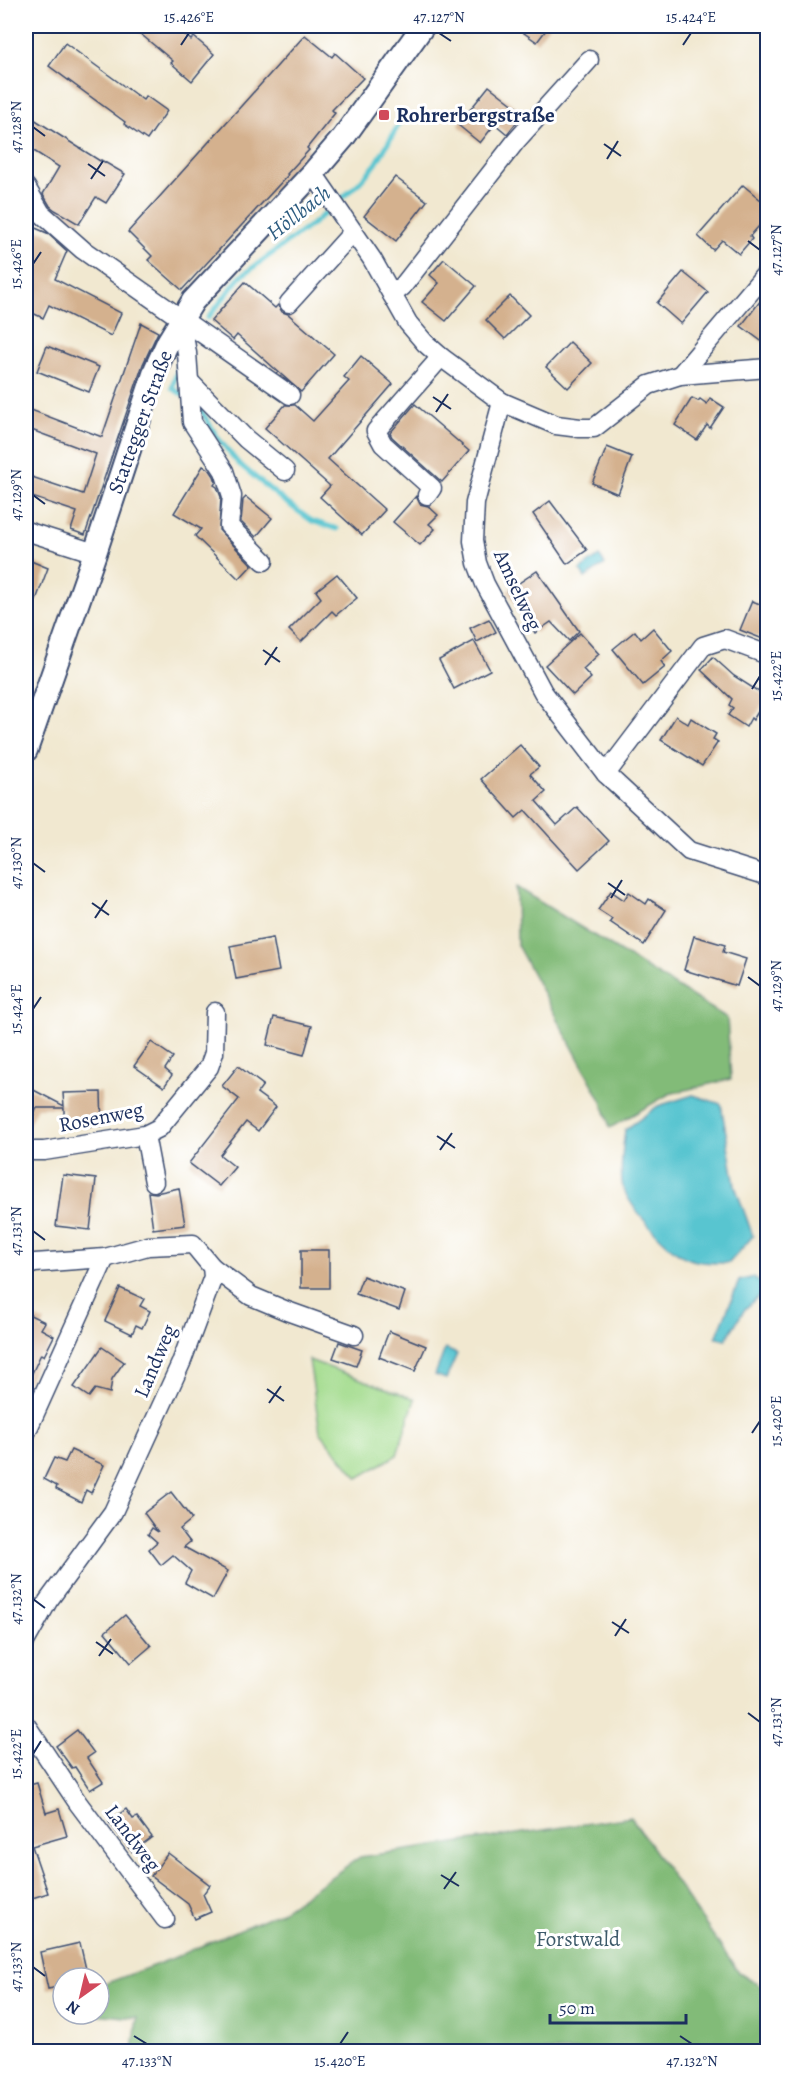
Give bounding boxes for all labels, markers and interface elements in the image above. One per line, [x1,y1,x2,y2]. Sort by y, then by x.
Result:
text: 15.426°E [164,7,214,27]
text: 47.127°N [413,7,465,27]
text: 15.424°E [666,7,716,27]
text: 47.128°N [6,101,26,153]
place label: Rohrerbergstraße [396,101,555,129]
marker: Rohrerbergstraße [377,108,391,122]
water label: Höllbach [260,178,337,247]
text: 47.127°N [766,224,786,276]
text: 15.426°E [6,239,26,289]
street label: Stattegger Straße [101,346,179,498]
text: 47.129°N [6,469,26,521]
street label: Amselweg [487,544,549,636]
text: 15.422°E [766,651,786,701]
text: 47.130°N [6,837,26,889]
text: 47.129°N [766,960,786,1012]
text: 15.424°E [6,984,26,1034]
street label: Rosenweg [56,1095,146,1139]
text: 47.131°N [6,1206,26,1256]
street label: Landweg [127,1319,183,1402]
text: 15.420°E [766,1395,786,1447]
text: 47.132°N [6,1573,26,1625]
text: 47.131°N [766,1697,786,1747]
text: 15.422°E [6,1729,26,1779]
street label: Landweg [99,1799,168,1878]
park label: Forstwald [536,1925,621,1953]
text: 47.133°N [6,1941,26,1992]
north arrow [51,1966,111,2026]
scale bar [550,1987,686,2025]
text: N [62,1995,84,2020]
text: 50 m [559,1996,595,2020]
text: 47.133°N [122,2051,173,2071]
text: 15.420°E [314,2051,366,2071]
text: 47.132°N [666,2051,718,2071]

